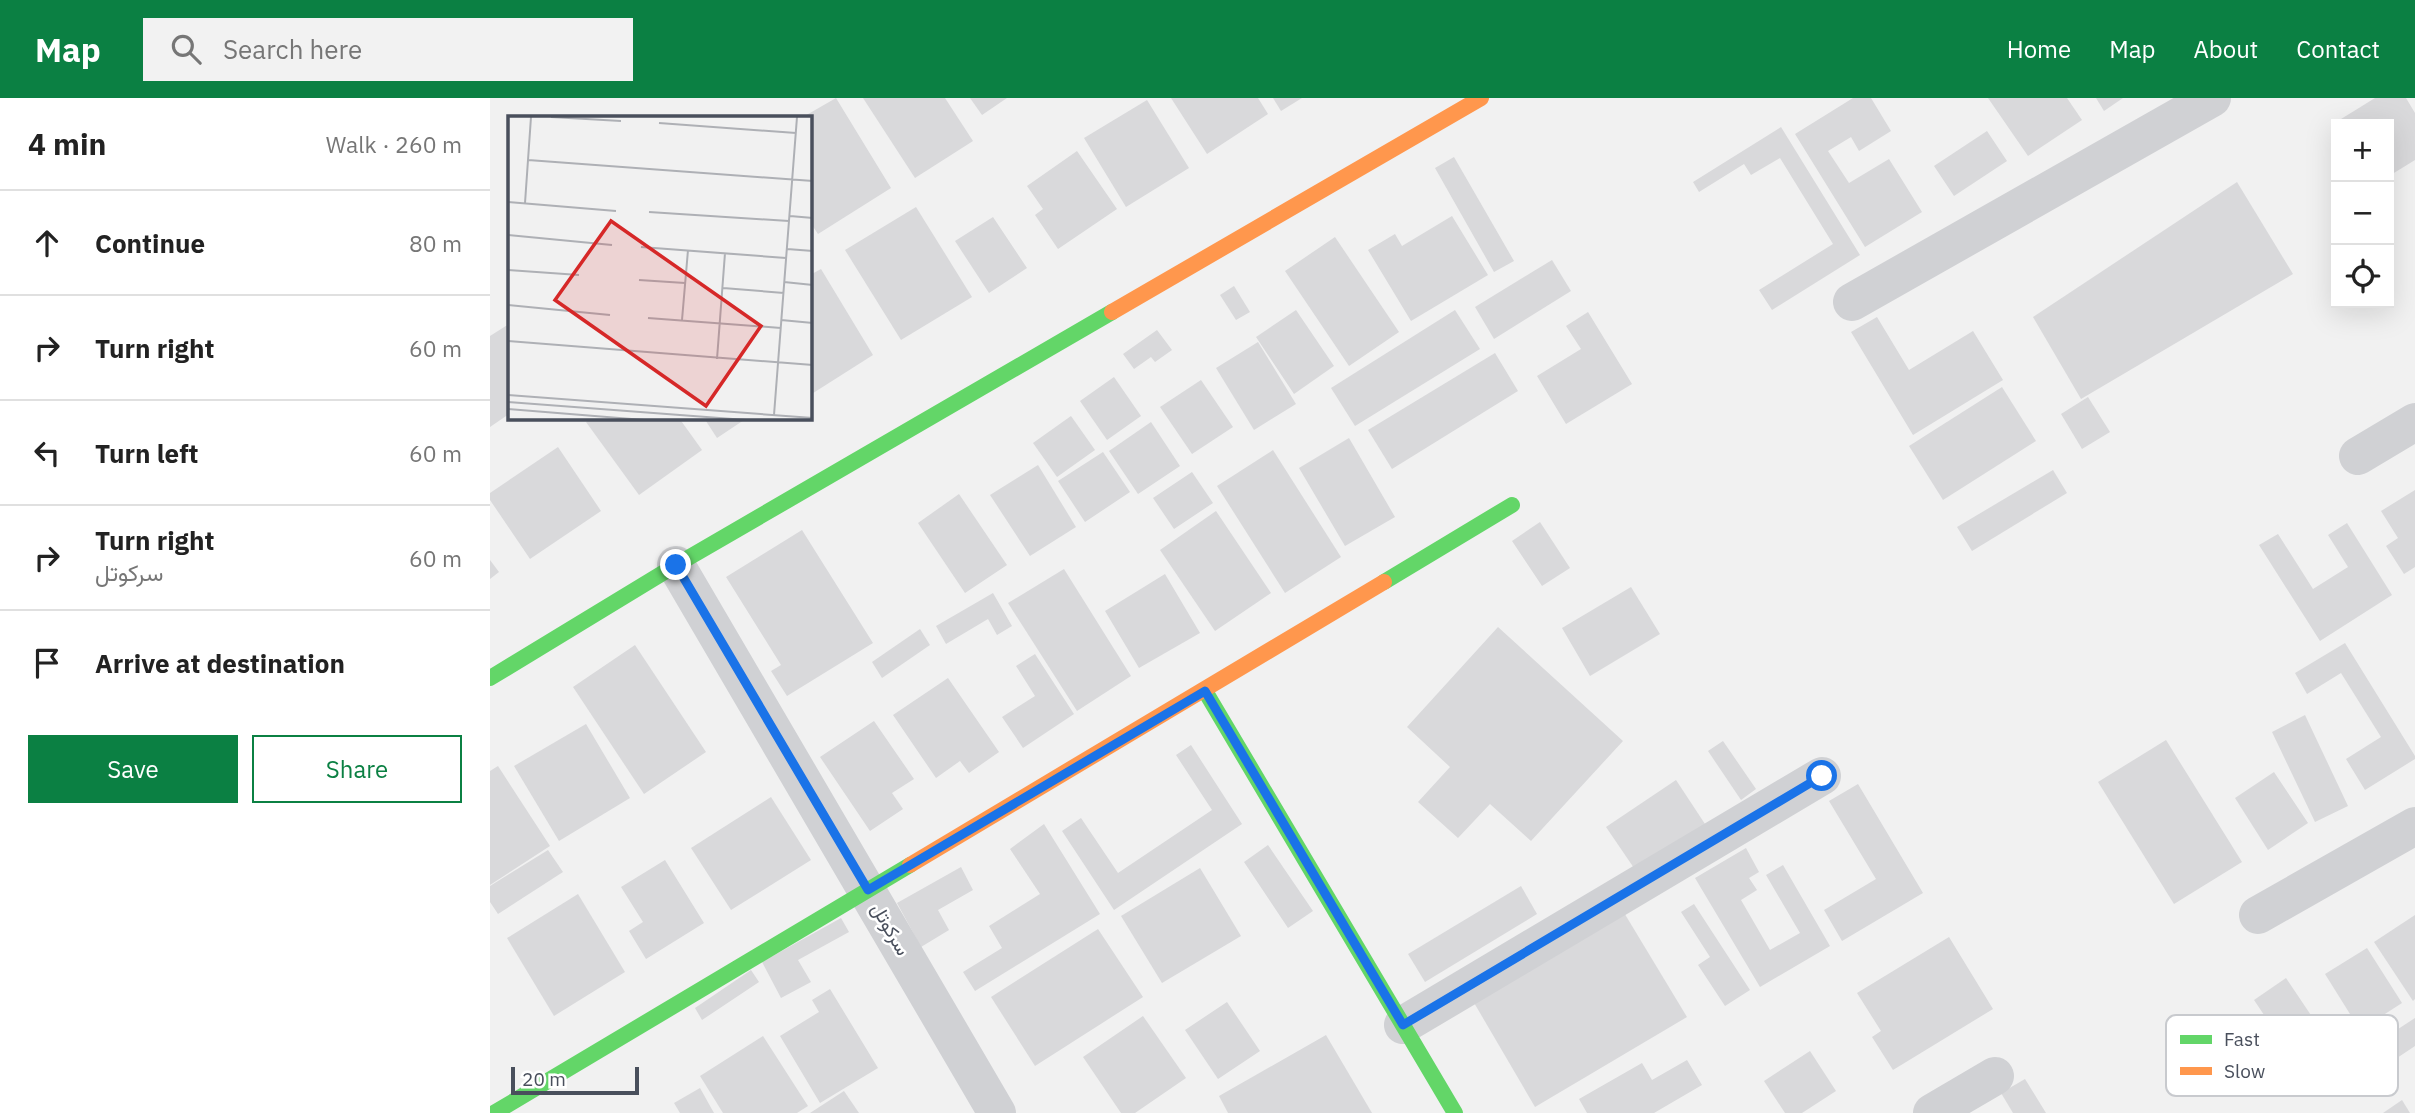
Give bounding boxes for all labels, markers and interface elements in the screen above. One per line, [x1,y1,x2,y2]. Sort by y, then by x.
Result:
search box [143,18,633,81]
text: Map [35,28,101,71]
icon: search [167,30,205,68]
text: Search here [223,32,362,66]
text: Home [2007,33,2071,65]
text: Map [2109,33,2155,65]
text: About [2193,33,2258,65]
text: Contact [2296,33,2380,65]
inset map [508,116,812,420]
map controls [2331,119,2394,308]
button: + [2331,119,2394,182]
text: 4 min [28,124,106,163]
text: Walk · 260 m [326,129,462,159]
button: − [2331,182,2394,245]
icon: ahead [28,224,66,262]
text: Continue [95,226,205,260]
text: 80 m [409,228,462,258]
button: locate [2331,245,2394,308]
icon: right [28,329,66,367]
text: Turn right [95,331,214,365]
text: 60 m [409,333,462,363]
icon: left [28,434,66,472]
text: Turn left [95,436,198,470]
text: 60 m [409,438,462,468]
text: Turn right [95,523,214,557]
icon: right [28,539,66,577]
text: 60 m [409,543,462,573]
route end [660,549,691,580]
text: سرکوتل [95,557,163,587]
icon: arrive [28,644,66,682]
text: Arrive at destination [95,646,345,680]
button: Save [28,735,238,803]
button: Share [252,735,462,803]
route start [1806,760,1837,791]
street label: سرکوتل [866,899,916,959]
legend [2166,1015,2398,1096]
text: Fast [2224,1027,2260,1051]
text: Slow [2224,1059,2265,1083]
scale bar [511,1064,639,1096]
text: 20 m [522,1067,566,1091]

